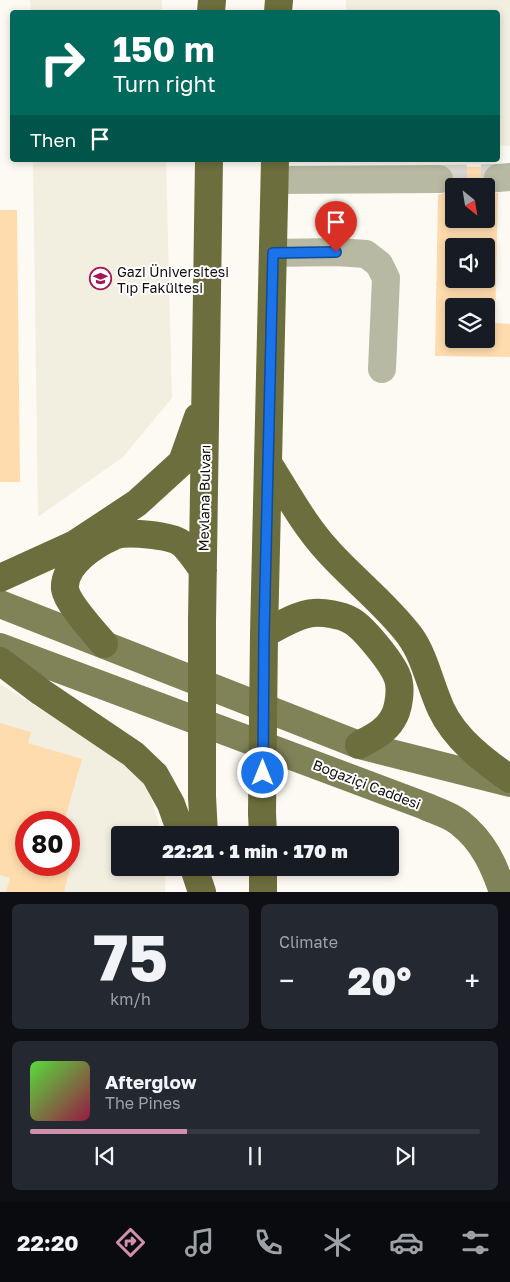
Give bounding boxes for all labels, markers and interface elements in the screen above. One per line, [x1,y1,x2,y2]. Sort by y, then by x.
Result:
text: 150 m [113,28,215,70]
icon: right [30,30,95,95]
text: Turn right [113,70,216,97]
icon: arrive [86,125,114,153]
text: Then [30,128,76,151]
north arrow [445,178,495,228]
map controls [445,178,495,348]
pin [315,201,357,252]
icon: arrive [322,208,350,236]
button: sound [445,238,495,288]
place label: Gazi Üniversitesi Tıp Fakültesi [117,263,229,296]
school or university icon: Gazi Üniversitesi Tıp Fakültesi [89,267,113,291]
button: layers [445,298,495,348]
street label: Mevlana Bulvarı [195,444,213,552]
position arrow [236,746,288,798]
street label: Boğaziçi Caddesi [311,756,423,812]
speed limit sign: 80 [15,811,80,876]
text: 22:21 · 1 min · 170 m [162,839,348,862]
text: 75 [93,917,168,995]
text: Climate [279,932,338,952]
text: 20° [348,958,411,1003]
text: − [279,964,294,997]
text: + [465,964,480,997]
text: km/h [110,989,151,1009]
text: Afterglow [105,1070,196,1093]
text: The Pines [105,1093,180,1113]
icon: previous [91,1142,119,1170]
icon: pause [241,1142,269,1170]
icon: next [391,1142,419,1170]
icon: directions [113,1225,148,1260]
icon: music [182,1225,217,1260]
icon: phone [251,1225,286,1260]
icon: climate [320,1225,355,1260]
icon: car [389,1225,424,1260]
icon: filters [458,1225,493,1260]
text: 22:20 [17,1229,79,1256]

